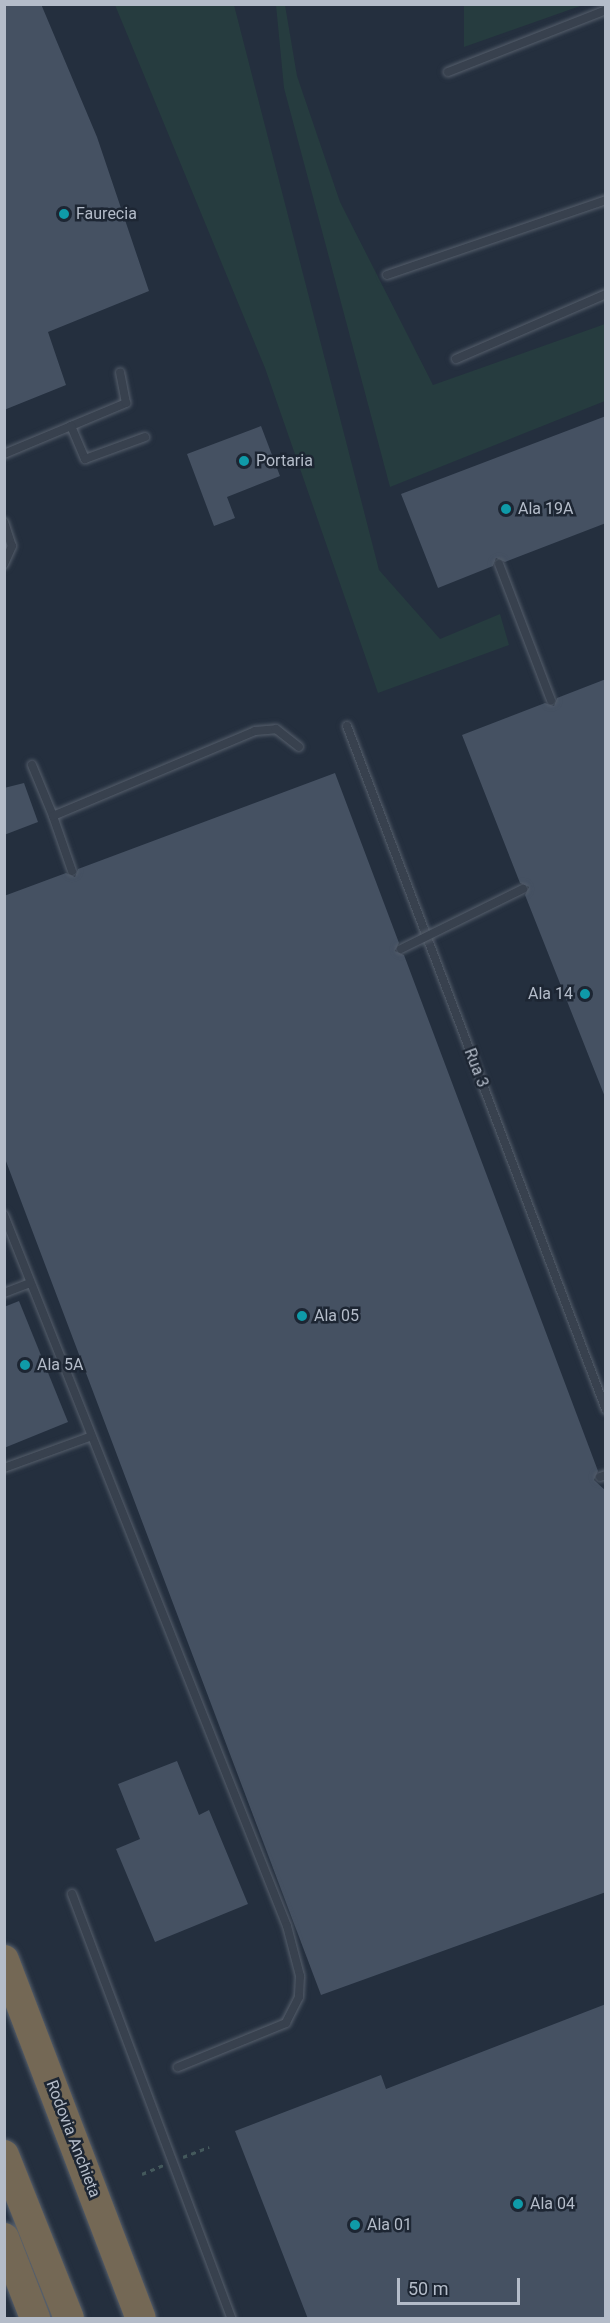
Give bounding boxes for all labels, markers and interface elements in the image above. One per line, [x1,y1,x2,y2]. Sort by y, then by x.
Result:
place label: Faurecia [76,204,137,224]
marker: Faurecia [57,207,71,221]
place label: Portaria [256,451,313,471]
marker: Portaria [237,454,251,468]
place label: Ala 19A [518,499,573,519]
marker: Ala 19A [499,502,513,516]
place label: Ala 14 [528,984,573,1004]
marker: Ala 14 [578,987,592,1001]
street label: Rua 3 [460,1046,492,1090]
place label: Ala 05 [314,1306,359,1326]
marker: Ala 05 [295,1309,309,1323]
place label: Ala 5A [37,1355,83,1375]
marker: Ala 5A [18,1358,32,1372]
street label: Rodovia Anchieta [42,2078,104,2200]
place label: Ala 04 [530,2194,575,2214]
marker: Ala 04 [511,2197,525,2211]
place label: Ala 01 [367,2215,412,2235]
marker: Ala 01 [348,2218,362,2232]
scale bar [400,2266,523,2304]
text: 50 m [408,2278,448,2299]

